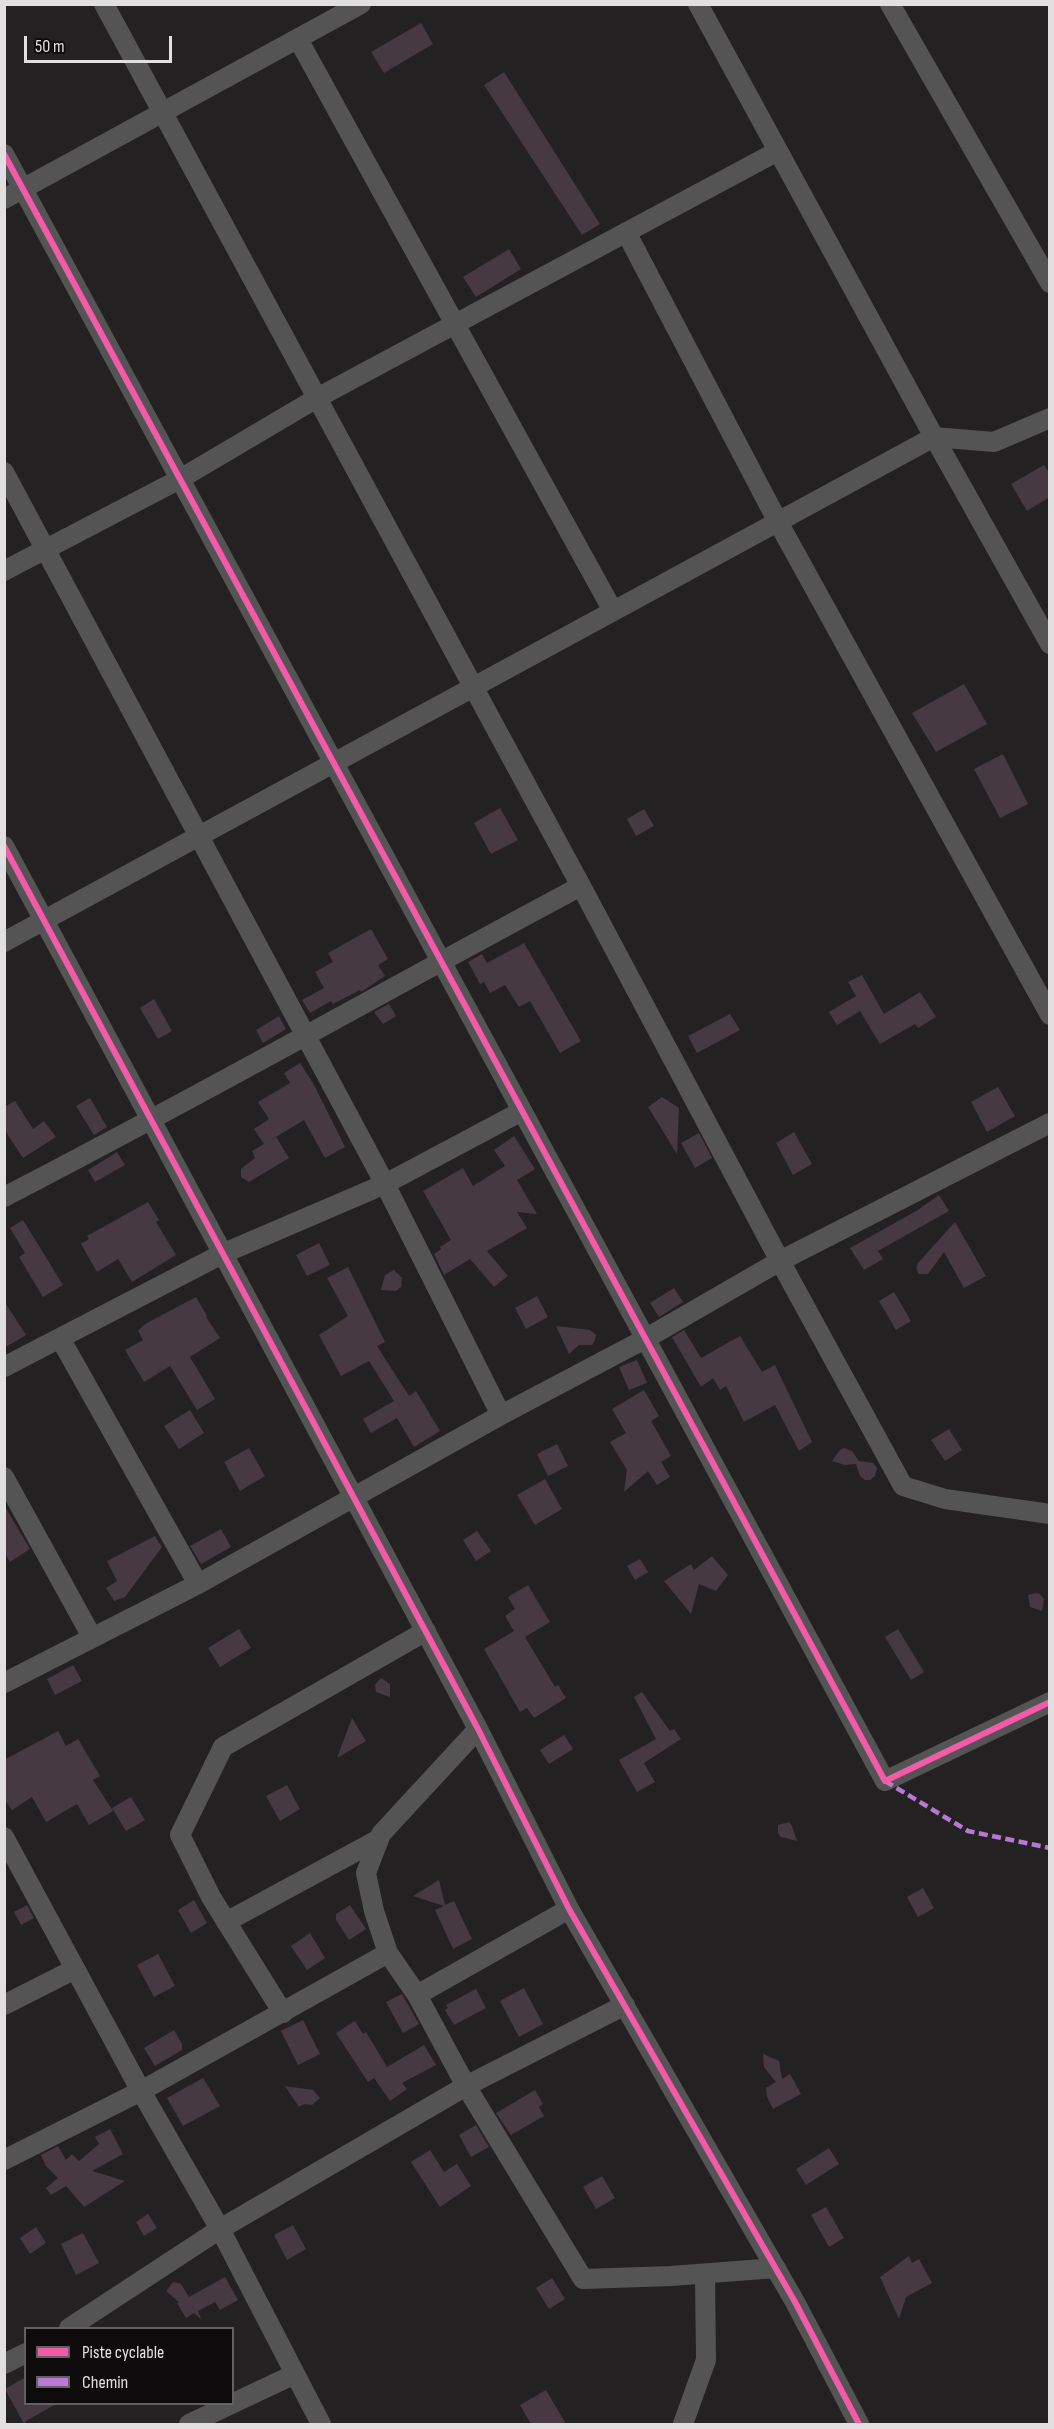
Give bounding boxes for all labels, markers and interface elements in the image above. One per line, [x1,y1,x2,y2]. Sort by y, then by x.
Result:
scale bar [27,24,176,62]
text: 50 m [35,36,65,57]
legend [24,2327,234,2405]
text: Piste cyclable [82,2342,164,2363]
text: Chemin [82,2372,128,2393]

